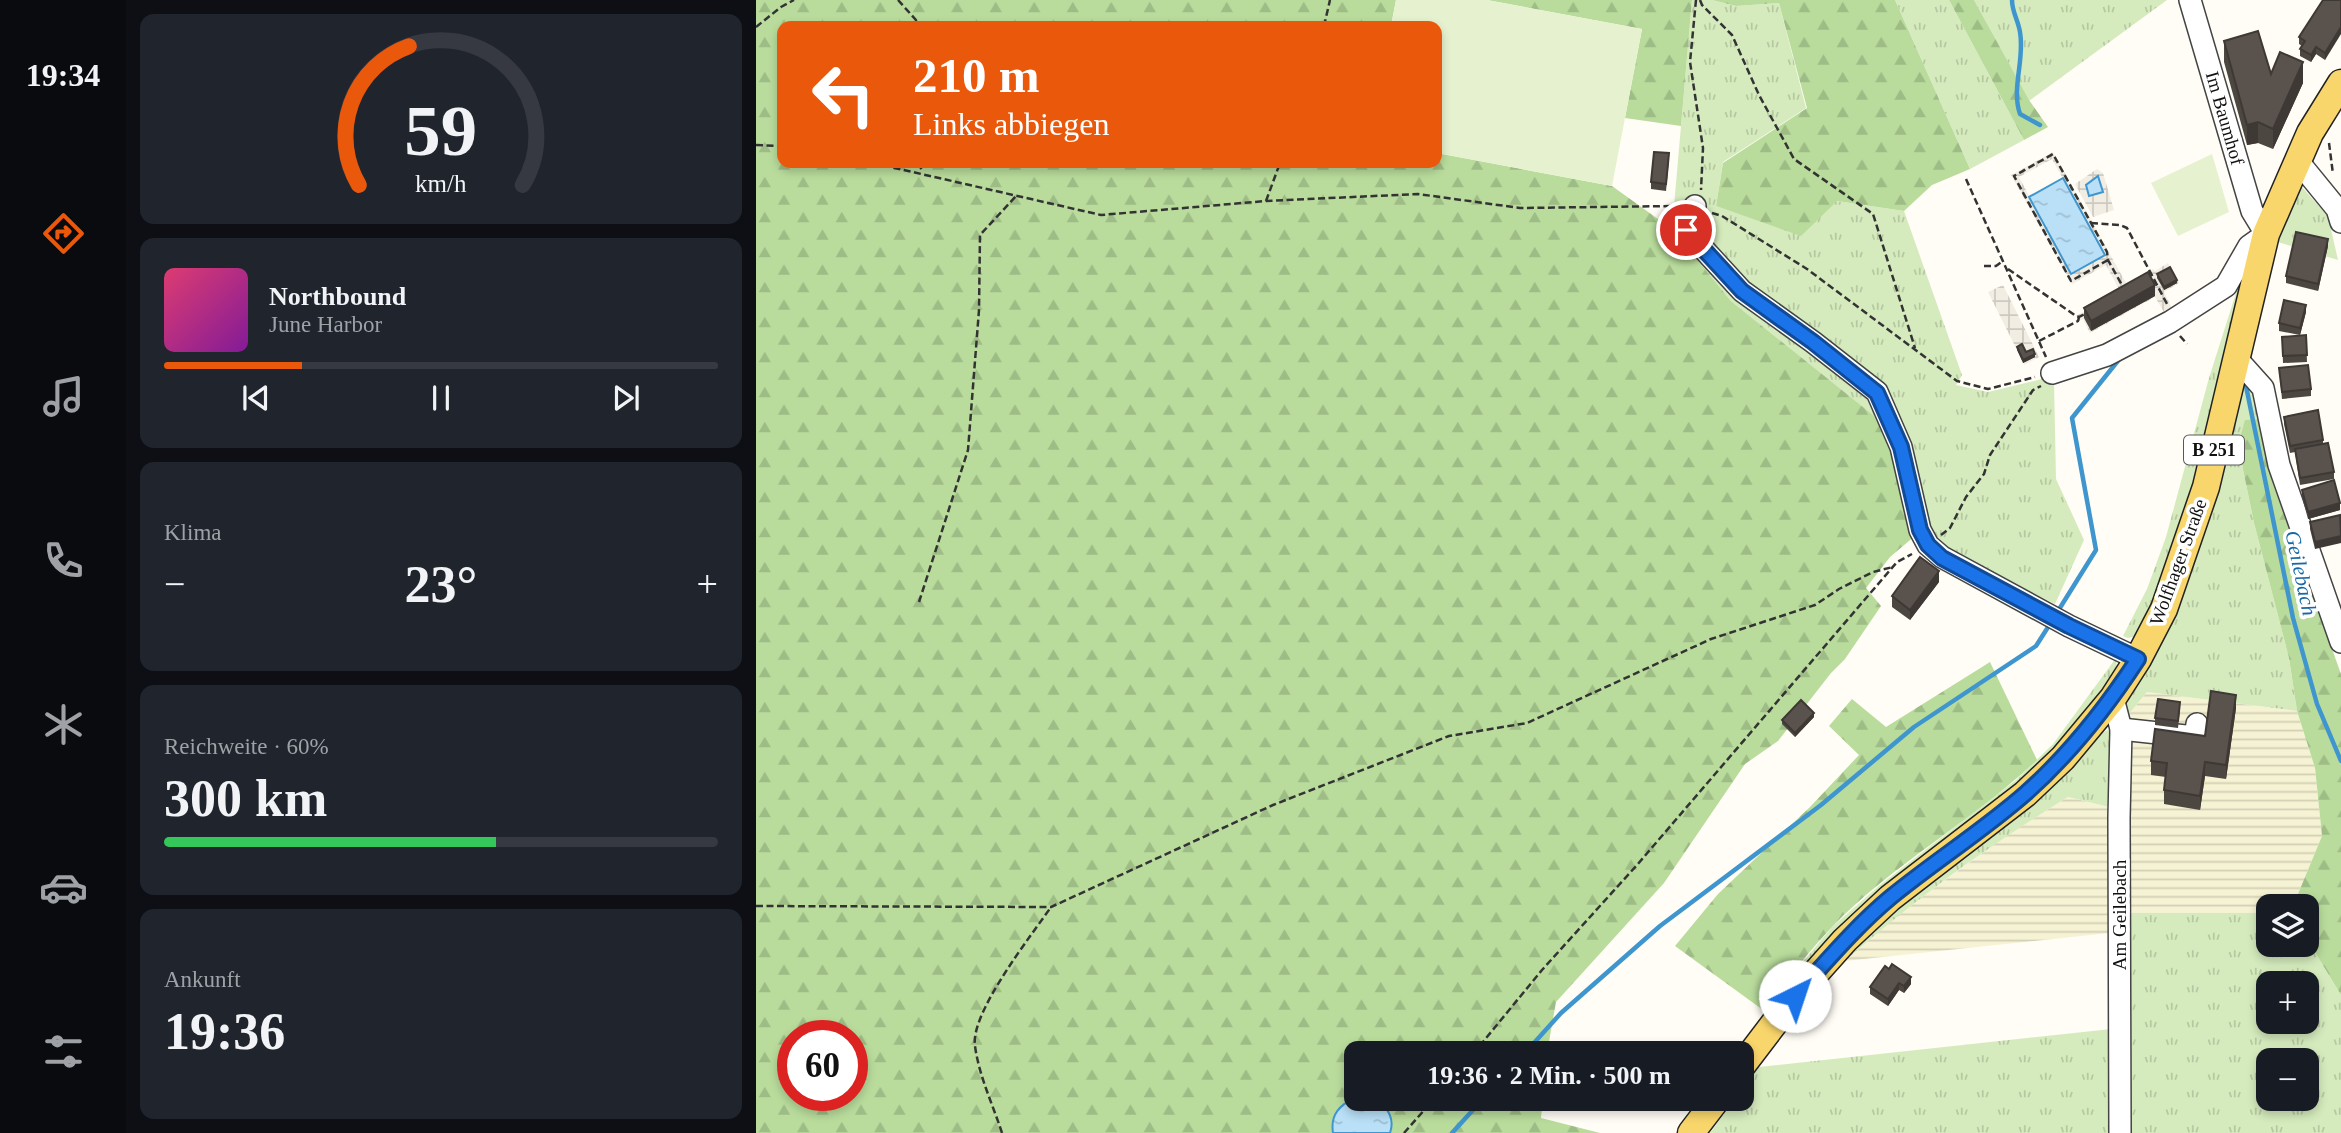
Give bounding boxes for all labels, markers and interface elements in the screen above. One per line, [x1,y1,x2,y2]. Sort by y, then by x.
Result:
text: 210 m [913,48,1040,103]
icon: left [798,49,889,140]
text: 19:34 [26,57,100,93]
street label: Im Baumhof [2202,69,2249,168]
text: 59 [405,90,477,171]
text: Links abbiegen [913,106,1109,142]
text: km/h [415,170,467,197]
pin [1656,200,1716,260]
icon: directions [39,209,88,258]
icon: arrive [1667,211,1705,249]
text: Northbound [269,282,406,311]
text: June Harbor [269,312,382,337]
icon: music [39,372,88,421]
icon: previous [237,379,275,417]
icon: pause [422,379,460,417]
icon: next [607,379,645,417]
road number: B 251 [2184,436,2244,464]
street label: Wolfhager Straße [2145,496,2211,628]
text: Klima [164,520,222,545]
water label: Geilebach [2280,528,2322,618]
icon: phone [39,536,88,585]
text: 23° [405,556,477,613]
text: − [164,563,185,605]
text: + [697,563,718,605]
icon: climate [39,700,88,749]
text: Reichweite · 60% [164,734,329,759]
text: 300 km [164,770,327,827]
street label: Am Geilebach [2109,859,2130,970]
icon: car [39,863,88,912]
map controls [2256,894,2319,1111]
button: layers [2256,894,2319,957]
position arrow [1758,959,1832,1033]
text: Ankunft [164,967,241,992]
button: + [2256,971,2319,1034]
text: 19:36 [164,1003,285,1060]
speed limit sign: 60 [777,1020,868,1111]
icon: filters [39,1027,88,1076]
button: − [2256,1048,2319,1111]
text: 19:36 · 2 Min. · 500 m [1427,1061,1671,1090]

